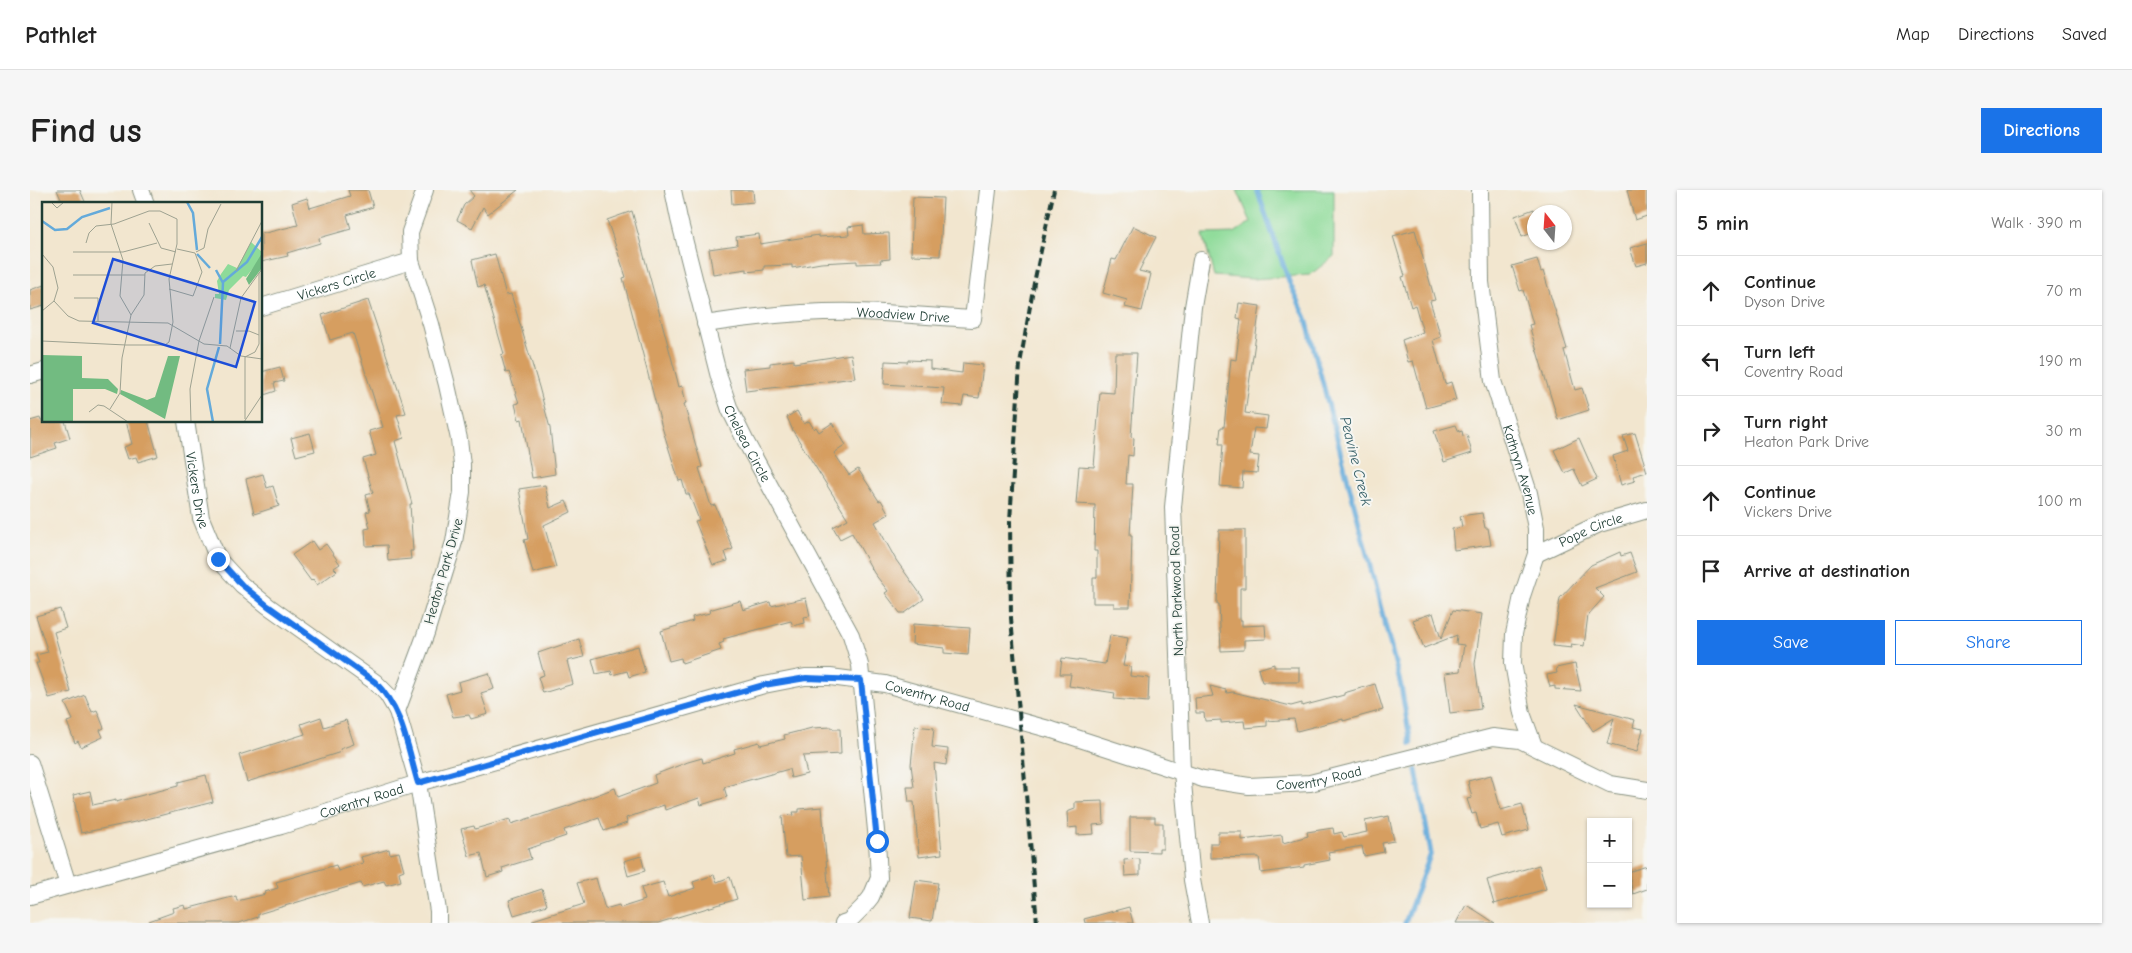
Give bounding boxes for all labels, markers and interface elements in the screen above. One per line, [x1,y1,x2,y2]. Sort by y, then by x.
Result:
text: Pathlet [25,21,96,49]
text: Map [1896,24,1930,45]
text: Directions [1958,24,2034,45]
text: Saved [2062,24,2107,45]
button: Directions [1981,108,2102,153]
text: Find us [30,110,142,151]
inset map [42,202,262,422]
north arrow [1527,205,1572,250]
text: 5 min [1697,211,1749,235]
text: Walk · 390 m [1991,214,2082,232]
street label: Vickers Circle [296,264,378,304]
text: Continue [1744,271,1816,293]
icon: ahead [1697,277,1725,305]
text: 70 m [2046,282,2082,300]
text: Dyson Drive [1744,293,1825,311]
street label: Woodview Drive [856,304,950,327]
text: Turn left [1744,341,1815,363]
icon: left [1697,347,1725,375]
text: 190 m [2039,352,2082,370]
text: Coventry Road [1744,363,1843,381]
street label: Chelsea Circle [720,403,774,485]
text: Turn right [1744,411,1828,433]
water label: Peavine Creek [1336,415,1376,508]
icon: right [1697,417,1725,445]
text: 30 m [2046,422,2082,440]
street label: Kathryn Avenue [1499,423,1541,517]
text: Heaton Park Drive [1744,433,1869,451]
street label: Vickers Drive [182,451,212,531]
text: Continue [1744,481,1816,503]
icon: ahead [1697,487,1725,515]
text: 100 m [2038,492,2082,510]
text: Vickers Drive [1744,503,1832,521]
street label: Pope Circle [1556,510,1625,551]
street label: Heaton Park Drive [420,516,467,626]
street label: North Parkwood Road [1166,526,1187,656]
route end [207,548,230,571]
icon: arrive [1697,557,1725,585]
text: Arrive at destination [1744,560,1910,582]
button: Save [1697,620,1885,665]
button: Share [1895,620,2082,665]
street label: Coventry Road [883,676,971,716]
street label: Coventry Road [1276,762,1364,794]
street label: Coventry Road [318,780,406,822]
map controls [1587,818,1632,908]
button: + [1587,818,1632,863]
route start [866,830,889,853]
button: − [1587,863,1632,908]

